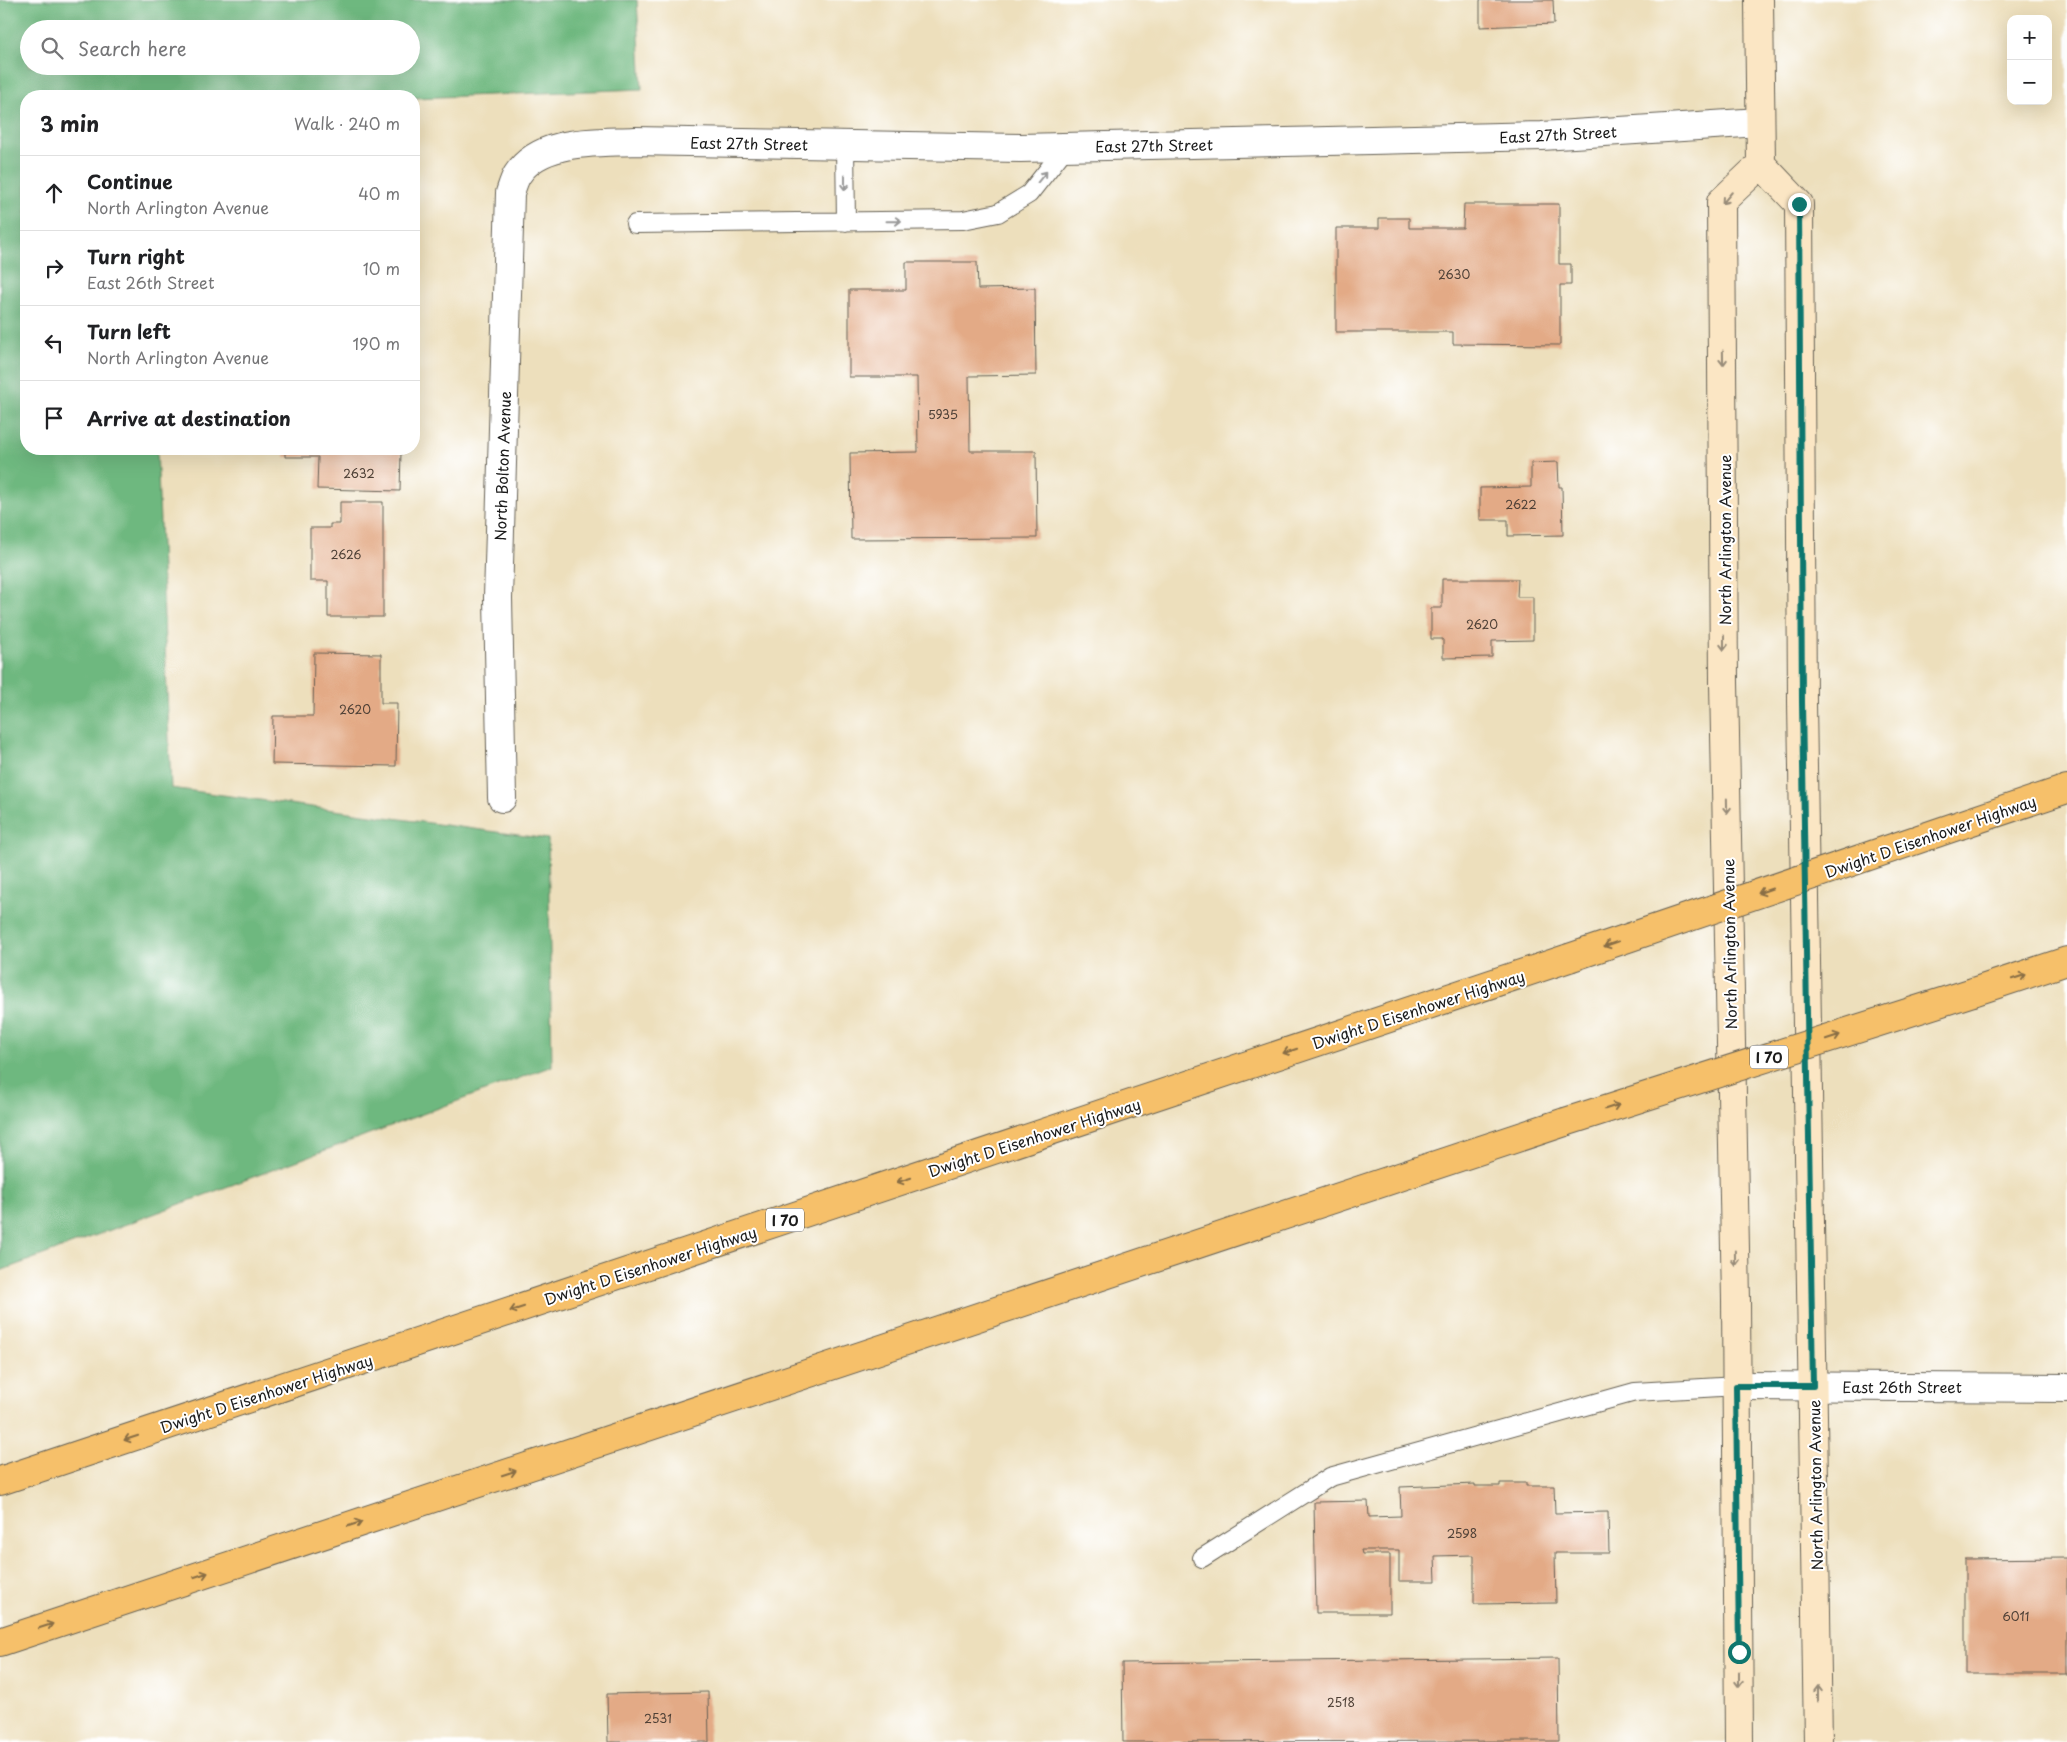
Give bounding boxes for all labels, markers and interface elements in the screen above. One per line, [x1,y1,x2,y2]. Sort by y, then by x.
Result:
map controls [2007,15,2052,105]
button: + [2007,15,2052,60]
search box [20,20,420,75]
icon: search [38,34,66,62]
text: Search here [78,34,187,62]
button: − [2007,60,2052,105]
text: 3 min [40,107,99,139]
text: Walk · 240 m [294,111,400,135]
street label: East 27th Street [1499,119,1617,149]
street label: East 27th Street [690,130,808,156]
street label: East 27th Street [1095,132,1213,158]
text: Continue [87,167,173,195]
one-way arrow [1037,171,1048,184]
one-way arrow [840,174,850,191]
icon: ahead [40,179,68,207]
text: 40 m [358,181,400,205]
one-way arrow [1721,191,1733,204]
route end [1788,193,1811,216]
text: North Arlington Avenue [87,195,269,219]
one-way arrow [886,216,902,226]
text: Turn right [87,242,185,270]
icon: right [40,254,68,282]
text: 10 m [363,256,400,280]
house number: 2630 [1438,265,1470,283]
text: East 26th Street [87,270,215,294]
text: Turn left [87,317,171,345]
icon: left [40,329,68,357]
text: 190 m [352,331,400,355]
text: North Arlington Avenue [87,345,269,369]
one-way arrow [1718,350,1728,366]
street label: North Bolton Avenue [488,391,516,541]
icon: arrive [40,404,68,432]
text: Arrive at destination [87,404,291,432]
house number: 5935 [928,405,958,423]
street label: North Arlington Avenue [1713,455,1736,625]
house number: 2632 [343,464,375,482]
house number: 2622 [1505,495,1537,513]
house number: 2626 [331,545,362,563]
house number: 2620 [1466,615,1498,633]
one-way arrow [1719,634,1729,651]
house number: 2620 [339,700,371,718]
street label: Dwight D Eisenhower Highway [1821,789,2039,883]
one-way arrow [1722,797,1731,813]
street label: North Arlington Avenue [1716,858,1742,1030]
one-way arrow [1757,887,1773,897]
one-way arrow [1604,940,1619,949]
street label: Dwight D Eisenhower Highway [1309,964,1527,1054]
one-way arrow [2011,972,2026,981]
one-way arrow [1825,1031,1841,1041]
road number: I 70 [1750,1046,1788,1068]
one-way arrow [1283,1047,1299,1056]
street label: Dwight D Eisenhower Highway [925,1092,1143,1182]
one-way arrow [1603,1102,1619,1112]
one-way arrow [896,1176,912,1185]
road number: I 70 [766,1208,804,1232]
street label: Dwight D Eisenhower Highway [541,1220,759,1310]
one-way arrow [1730,1250,1740,1266]
one-way arrow [510,1305,525,1314]
street label: Dwight D Eisenhower Highway [157,1348,375,1438]
street label: East 26th Street [1842,1375,1962,1398]
street label: North Arlington Avenue [1802,1399,1828,1571]
one-way arrow [123,1434,139,1443]
one-way arrow [501,1468,516,1477]
one-way arrow [346,1519,362,1528]
house number: 2598 [1447,1524,1477,1542]
one-way arrow [192,1570,208,1579]
house number: 6011 [2002,1607,2030,1625]
one-way arrow [38,1621,54,1631]
route start [1728,1641,1751,1664]
one-way arrow [1734,1671,1744,1687]
one-way arrow [1813,1686,1823,1702]
house number: 2518 [1327,1693,1355,1711]
house number: 2531 [644,1709,672,1727]

